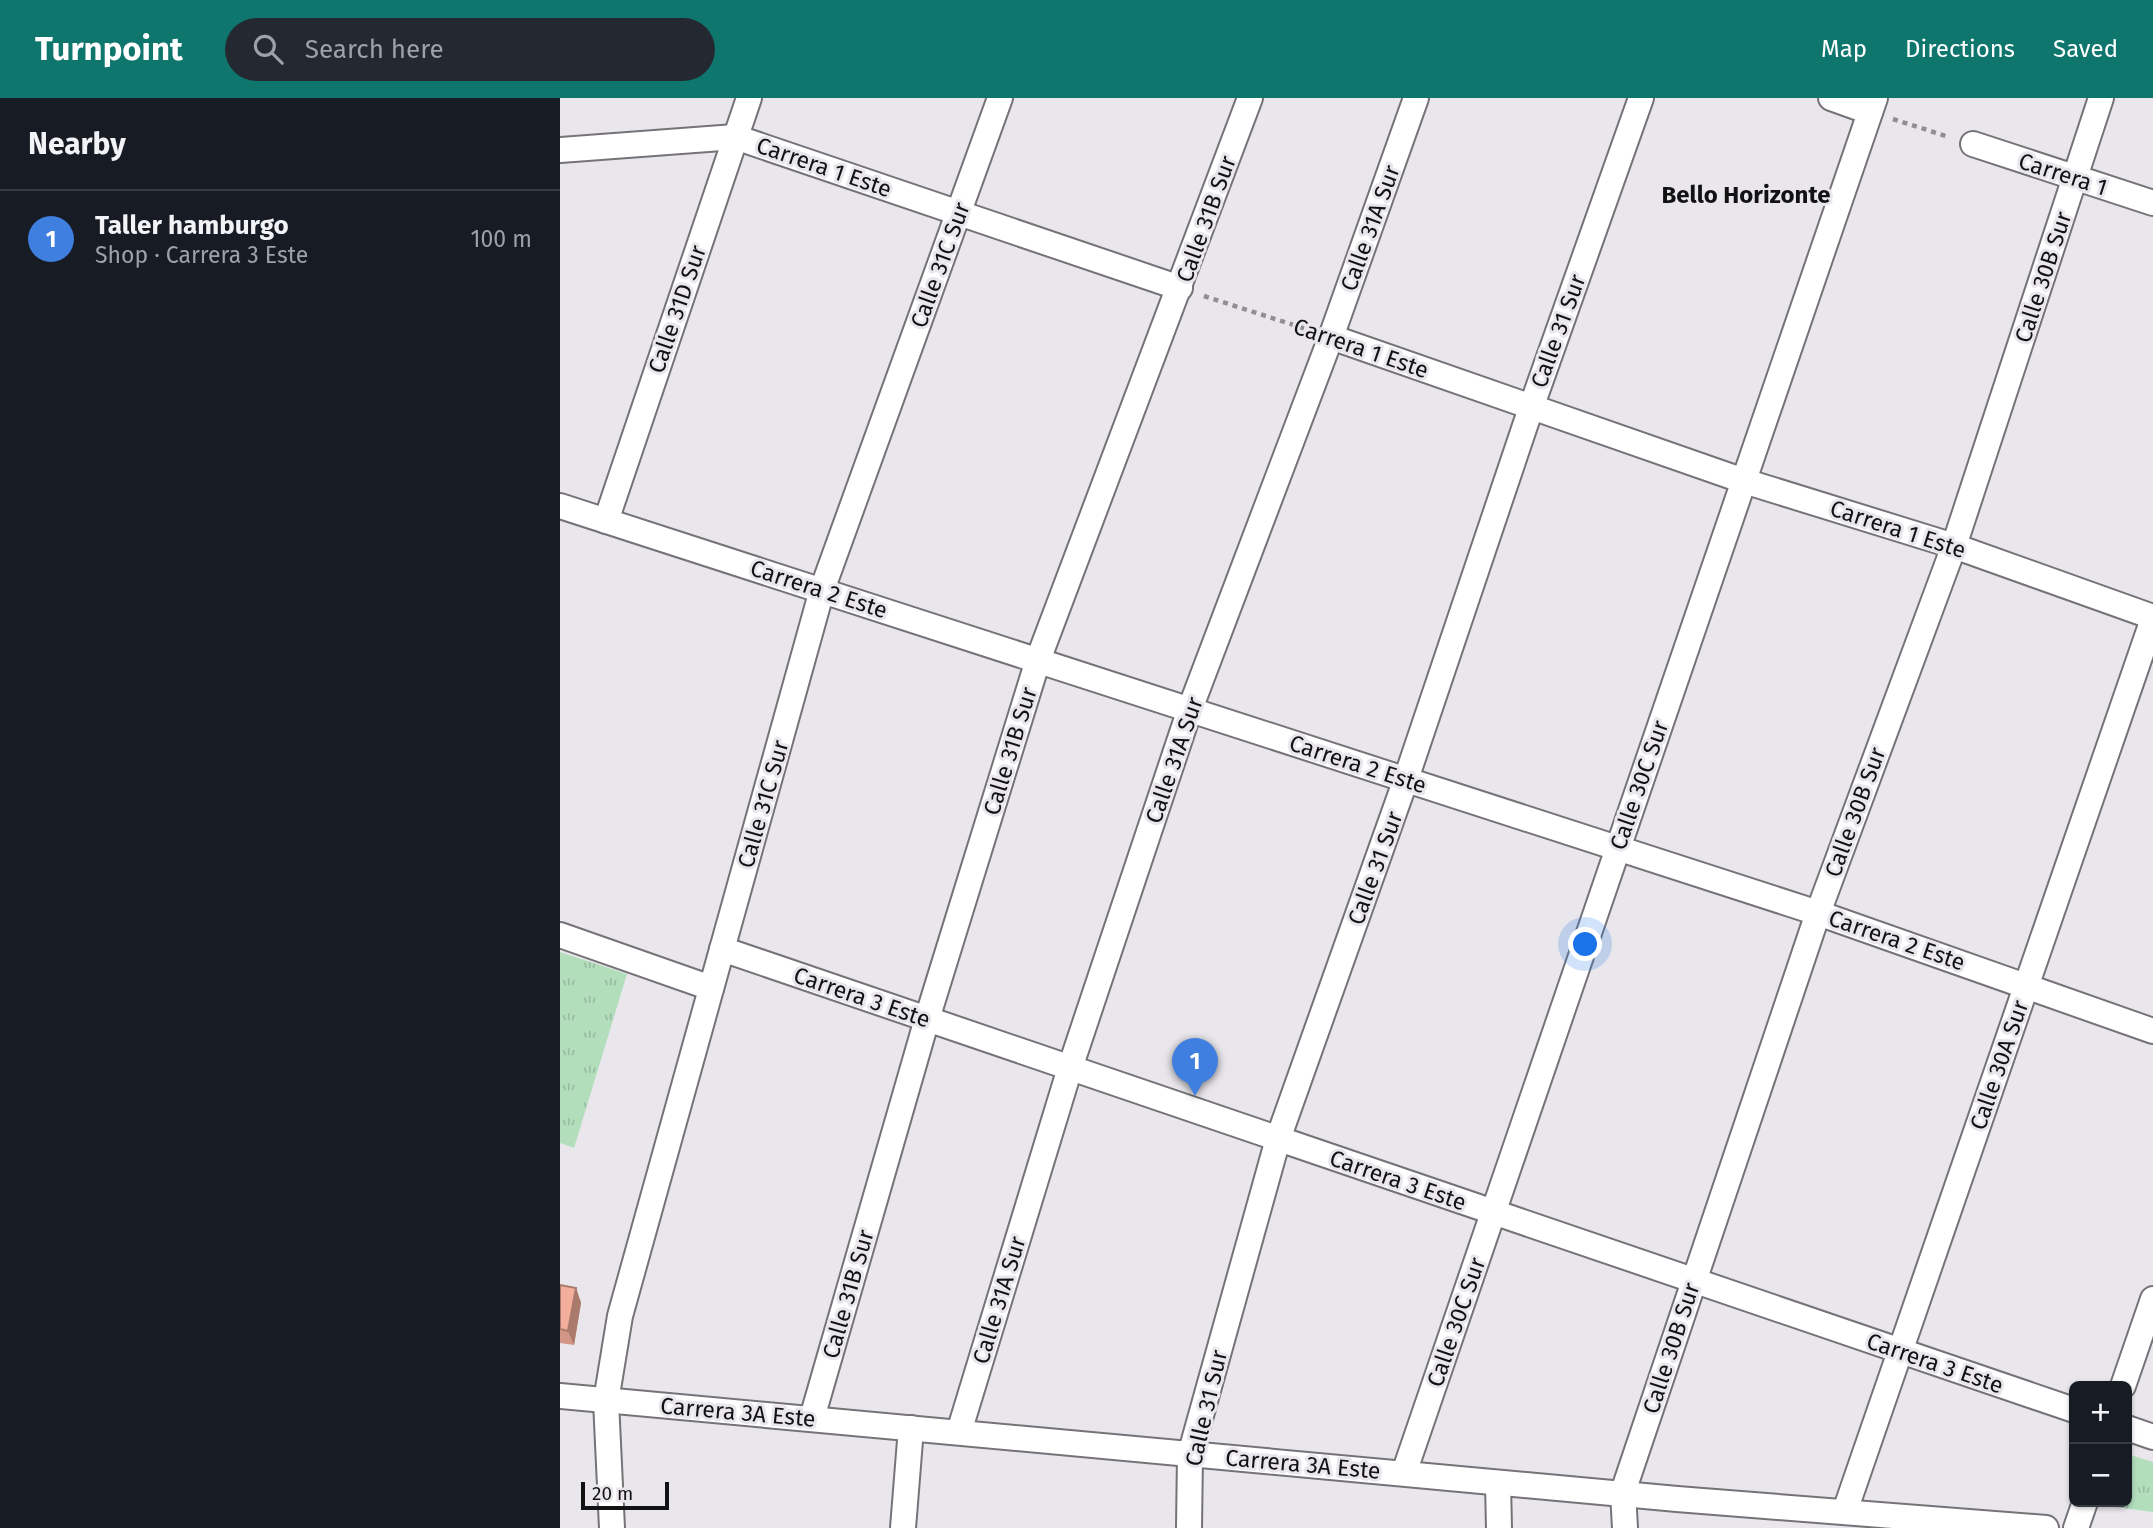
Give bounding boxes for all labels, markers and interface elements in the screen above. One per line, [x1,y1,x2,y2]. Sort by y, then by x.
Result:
search box [225,18,715,81]
text: Turnpoint [35,29,183,69]
icon: search [249,30,287,68]
text: Search here [305,34,444,65]
text: Map [1821,35,1867,63]
text: Directions [1905,35,2015,63]
text: Saved [2053,35,2118,63]
text: Nearby [28,126,126,162]
street label: Carrera 1 Este [753,131,895,203]
street label: Carrera 1 [2015,147,2111,201]
street label: Calle 31B Sur [1170,152,1242,286]
street label: Calle 31A Sur [1334,161,1406,295]
district label: Bello Horizonte [1661,181,1831,209]
street label: Calle 31C Sur [904,198,976,332]
street label: Calle 30B Sur [2009,208,2077,346]
text: Taller hamburgo [95,210,289,241]
text: 1 [46,225,56,253]
text: 100 m [471,225,532,253]
text: Shop · Carrera 3 Este [95,241,308,269]
street label: Calle 31D Sur [642,241,712,377]
street label: Calle 31 Sur [1525,270,1591,392]
street label: Carrera 1 Este [1290,312,1432,384]
street label: Carrera 1 Este [1827,494,1969,564]
street label: Carrera 2 Este [747,554,891,624]
street label: Calle 31B Sur [977,683,1043,819]
street label: Calle 31A Sur [1139,693,1209,827]
street label: Calle 30C Sur [1604,717,1674,853]
street label: Carrera 2 Este [1286,729,1430,799]
street label: Calle 31C Sur [731,737,795,871]
street label: Calle 30B Sur [1819,743,1891,881]
street label: Calle 31 Sur [1342,807,1408,929]
street label: Carrera 2 Este [1825,904,1969,976]
your location [1568,927,1602,961]
street label: Carrera 3 Este [790,961,934,1033]
street label: Calle 30A Sur [1964,996,2034,1134]
pin: 1 [1172,1038,1218,1096]
street label: Carrera 3 Este [1326,1144,1470,1216]
street label: Calle 31B Sur [816,1226,880,1362]
street label: Calle 31A Sur [966,1233,1032,1367]
street label: Calle 30C Sur [1421,1254,1491,1390]
street label: Calle 30B Sur [1637,1279,1705,1417]
street label: Carrera 3 Este [1863,1327,2007,1399]
street label: Calle 31 Sur [1179,1347,1233,1469]
map controls [2069,1381,2132,1507]
button: + [2069,1381,2132,1444]
street label: Carrera 3A Este [659,1391,817,1433]
street label: Carrera 3A Este [1224,1443,1382,1485]
button: − [2069,1444,2132,1507]
scale bar [581,1479,668,1511]
text: 20 m [592,1482,633,1505]

